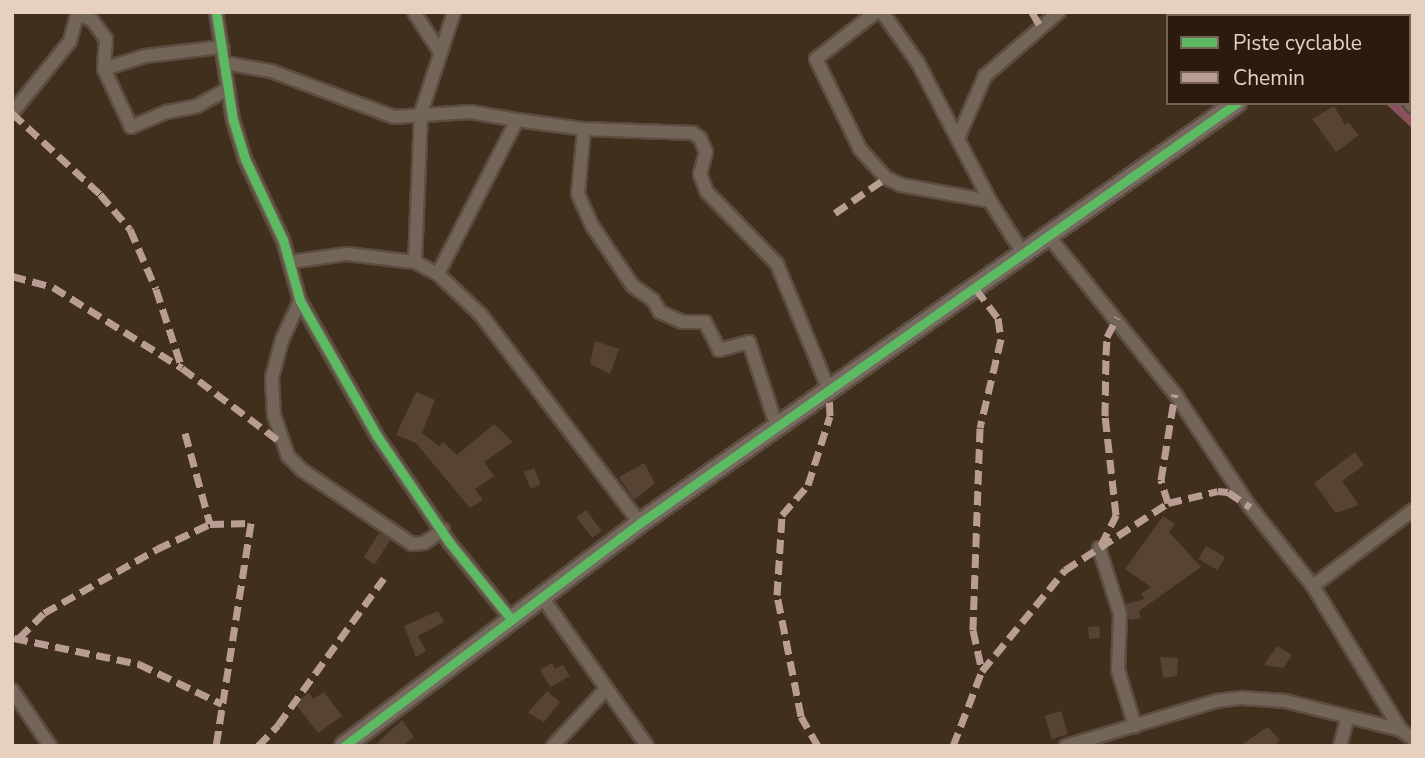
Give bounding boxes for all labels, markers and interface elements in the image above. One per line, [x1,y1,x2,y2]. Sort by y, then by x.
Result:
legend [1166,14,1411,105]
text: Piste cyclable [1233,29,1362,57]
text: Chemin [1233,64,1305,92]

